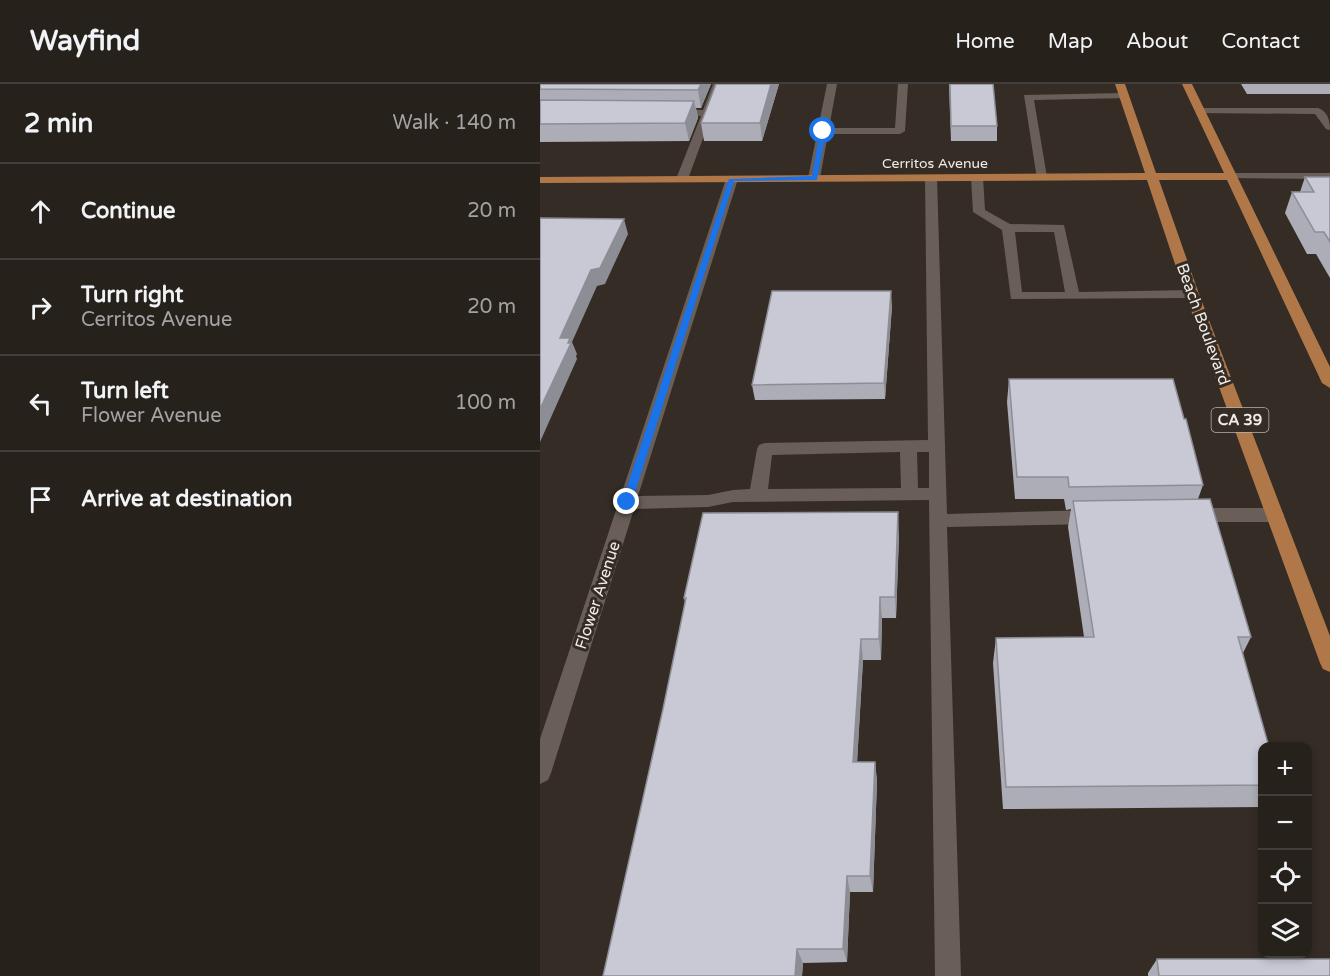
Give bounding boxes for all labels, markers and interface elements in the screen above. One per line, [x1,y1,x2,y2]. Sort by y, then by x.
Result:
text: Wayfind [30,24,140,58]
text: Home [955,29,1015,54]
text: Map [1048,29,1093,54]
text: About [1126,29,1188,54]
text: Contact [1221,29,1300,54]
text: 2 min [24,108,93,139]
text: Walk · 140 m [393,111,516,135]
route start [809,117,835,143]
street label: Cerritos Avenue [882,155,988,172]
icon: ahead [24,195,57,228]
text: Continue [81,198,176,224]
text: 20 m [467,199,516,223]
street label: Beach Boulevard [1172,261,1234,388]
text: Turn right [81,282,183,308]
icon: right [24,291,57,324]
text: 20 m [467,295,516,319]
text: Cerritos Avenue [81,308,232,332]
text: Turn left [81,378,169,404]
icon: left [24,387,57,420]
text: 100 m [455,391,516,415]
text: Flower Avenue [81,404,221,428]
road number: CA 39 [1212,408,1268,432]
icon: arrive [24,483,57,516]
text: Arrive at destination [81,486,292,512]
route end [613,488,639,514]
street label: Flower Avenue [571,539,625,652]
map controls [1258,742,1312,958]
button: + [1258,742,1312,796]
button: − [1258,796,1312,850]
button: locate [1258,850,1312,904]
button: layers [1258,904,1312,958]

